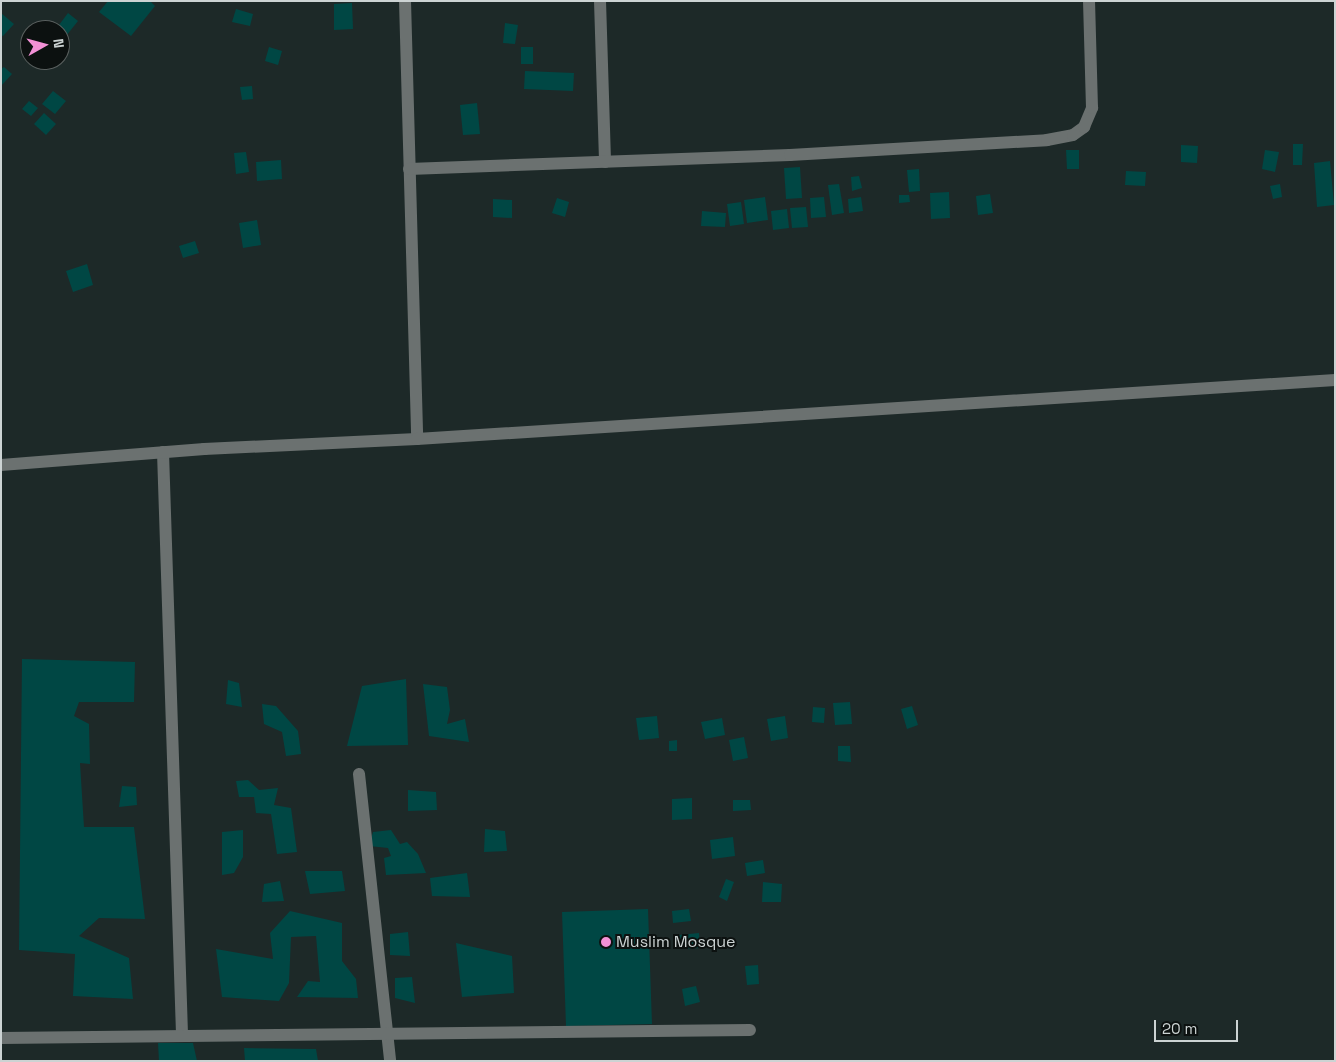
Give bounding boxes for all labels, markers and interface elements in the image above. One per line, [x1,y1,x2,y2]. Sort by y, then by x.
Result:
north arrow [20,20,70,70]
text: N [49,38,68,49]
place label: Muslim Mosque [616,932,736,952]
marker: Muslim Mosque [600,936,612,948]
scale bar [1156,1010,1240,1042]
text: 20 m [1162,1019,1197,1038]

